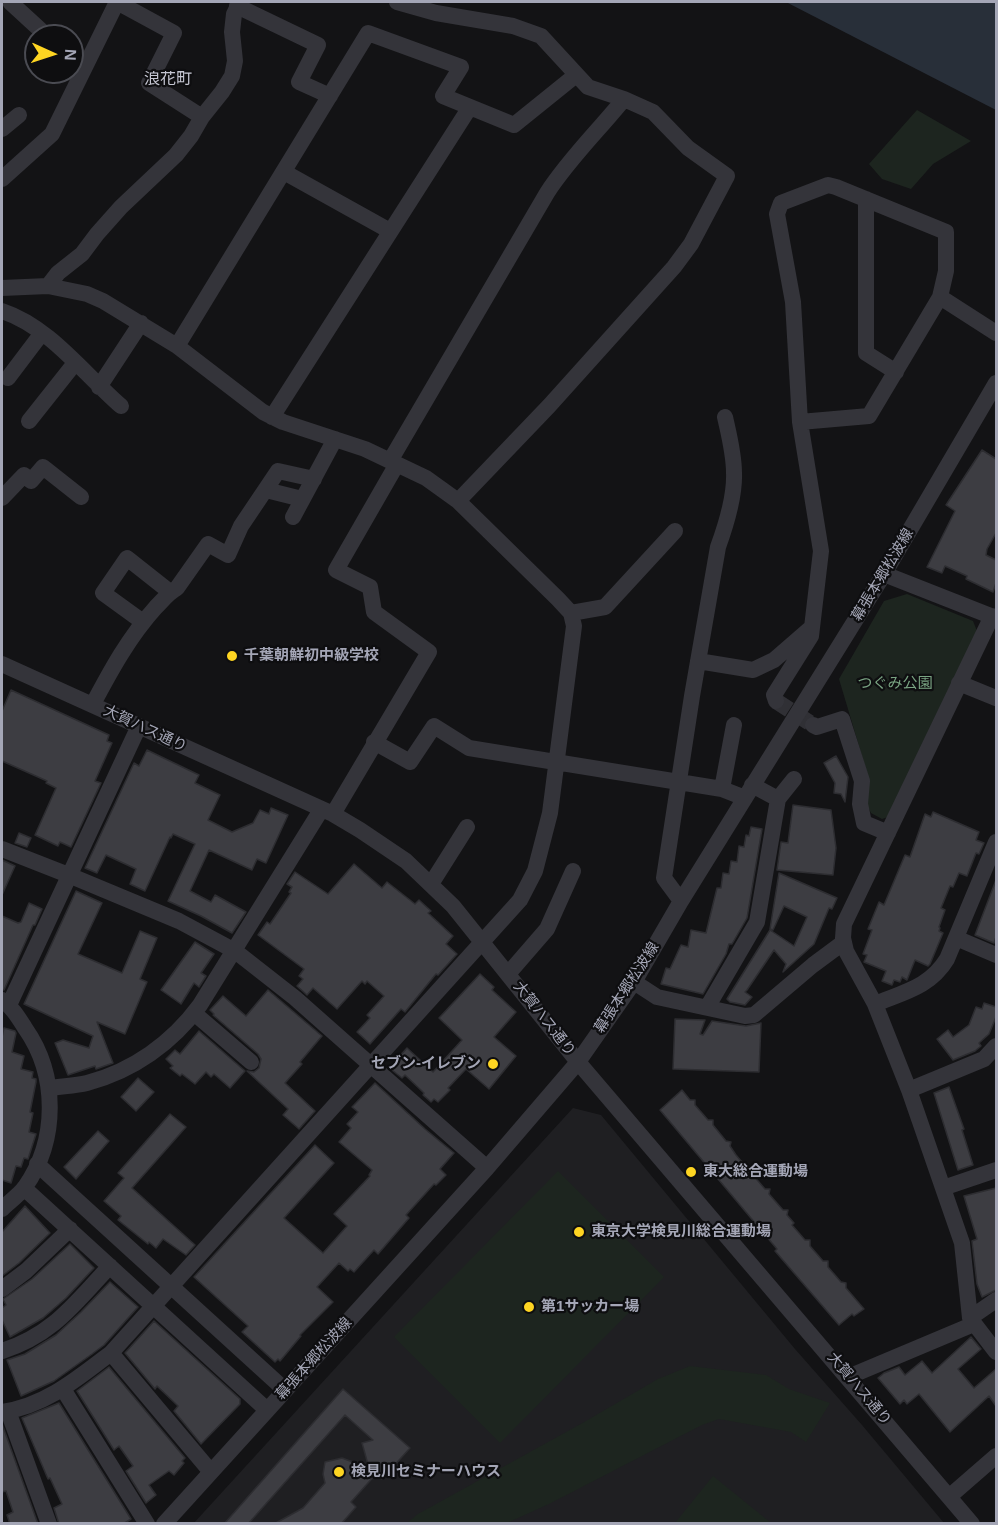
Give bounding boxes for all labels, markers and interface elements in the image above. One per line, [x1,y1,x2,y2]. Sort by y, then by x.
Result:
north arrow [24,24,84,84]
text: N [62,49,79,61]
district label: 浪花町 [144,70,192,90]
street label: 幕張本郷松波線 [848,525,918,625]
place label: 千葉朝鮮初中級学校 [244,647,379,665]
marker: 千葉朝鮮初中級学校 [225,649,239,663]
park label: つぐみ公園 [858,675,932,693]
street label: 大賀ハス通り [100,702,190,756]
street label: 幕張本郷松波線 [591,939,663,1037]
street label: 大賀ハス通り [509,978,579,1060]
place label: セブン-イレブン [371,1055,481,1073]
marker: セブン-イレブン [486,1057,500,1071]
place label: 東大総合運動場 [703,1163,808,1181]
marker: 東大総合運動場 [684,1165,698,1179]
place label: 東京大学検見川総合運動場 [591,1223,771,1241]
marker: 東京大学検見川総合運動場 [572,1225,586,1239]
place label: 第1サッカー場 [541,1298,639,1316]
marker: 第1サッカー場 [522,1300,536,1314]
street label: 幕張本郷松波線 [272,1314,356,1404]
street label: 大賀ハス通り [823,1349,895,1429]
place label: 検見川セミナーハウス [351,1463,501,1481]
marker: 検見川セミナーハウス [332,1465,346,1479]

